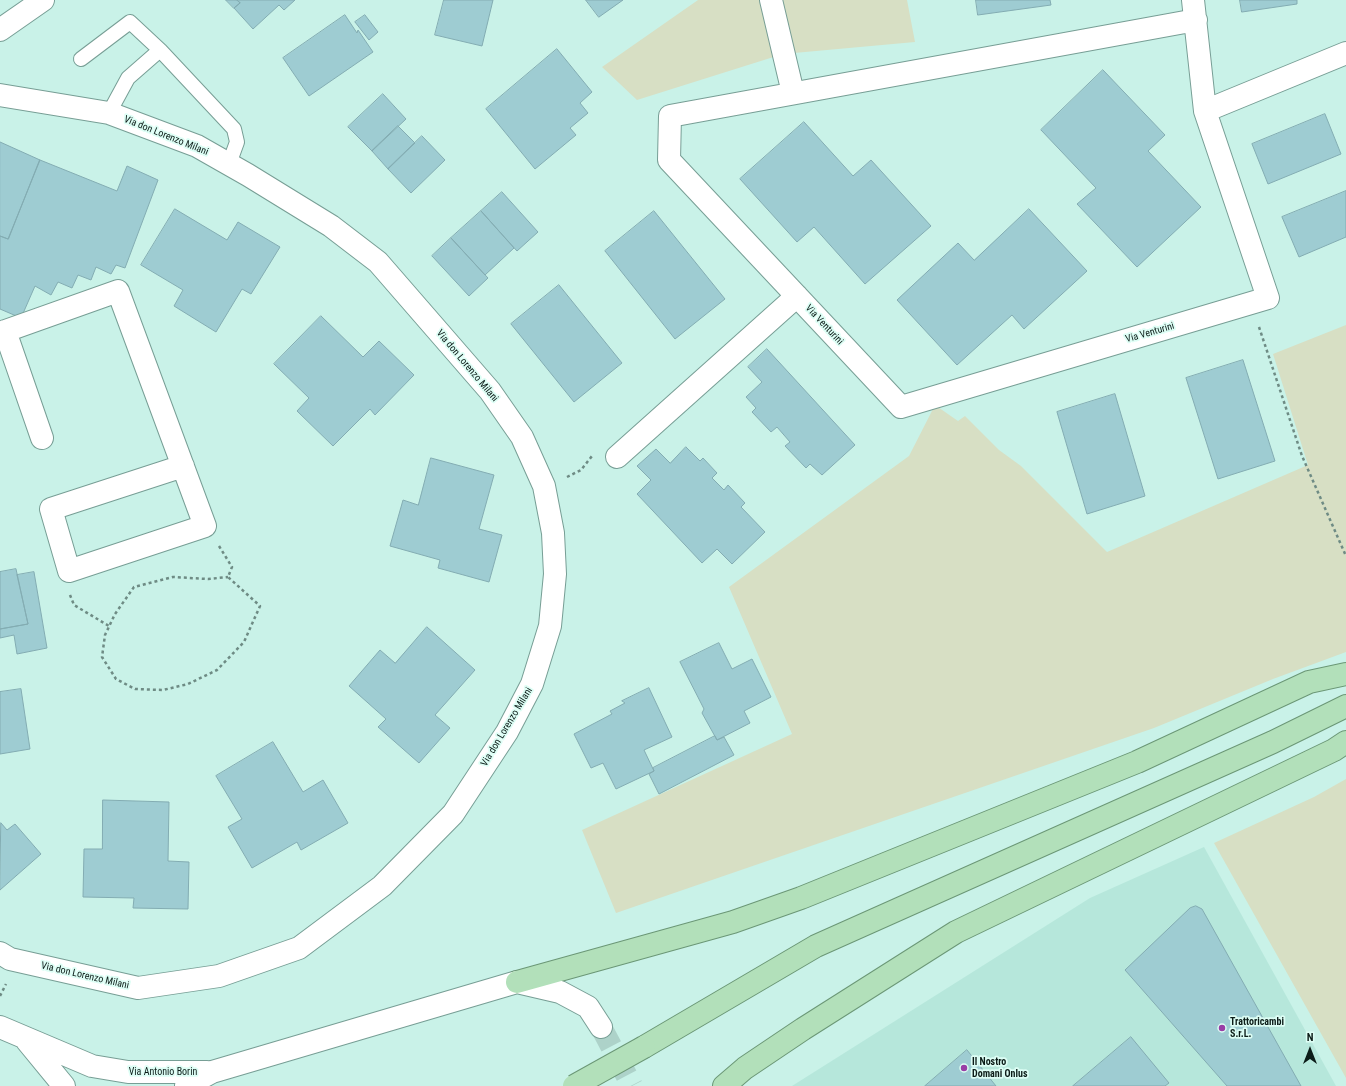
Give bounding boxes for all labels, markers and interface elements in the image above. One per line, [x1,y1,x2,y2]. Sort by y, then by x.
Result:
street label: Via don Lorenzo Milani [122,114,210,158]
street label: Via Venturini [803,303,845,347]
street label: Via Venturini [1124,320,1176,346]
street label: Via don Lorenzo Milani [433,328,501,404]
street label: Via don Lorenzo Milani [479,685,535,769]
street label: Via don Lorenzo Milani [40,960,130,992]
place label: Trattoricambi S.r.L. [1230,1016,1284,1040]
marker: Trattoricambi S.r.L. [1217,1023,1227,1033]
north arrow [1290,1030,1330,1070]
text: N [1307,1031,1313,1044]
place label: Il Nostro Domani Onlus [972,1056,1027,1080]
marker: Il Nostro Domani Onlus [959,1063,969,1073]
street label: Via Antonio Borin [129,1066,197,1078]

